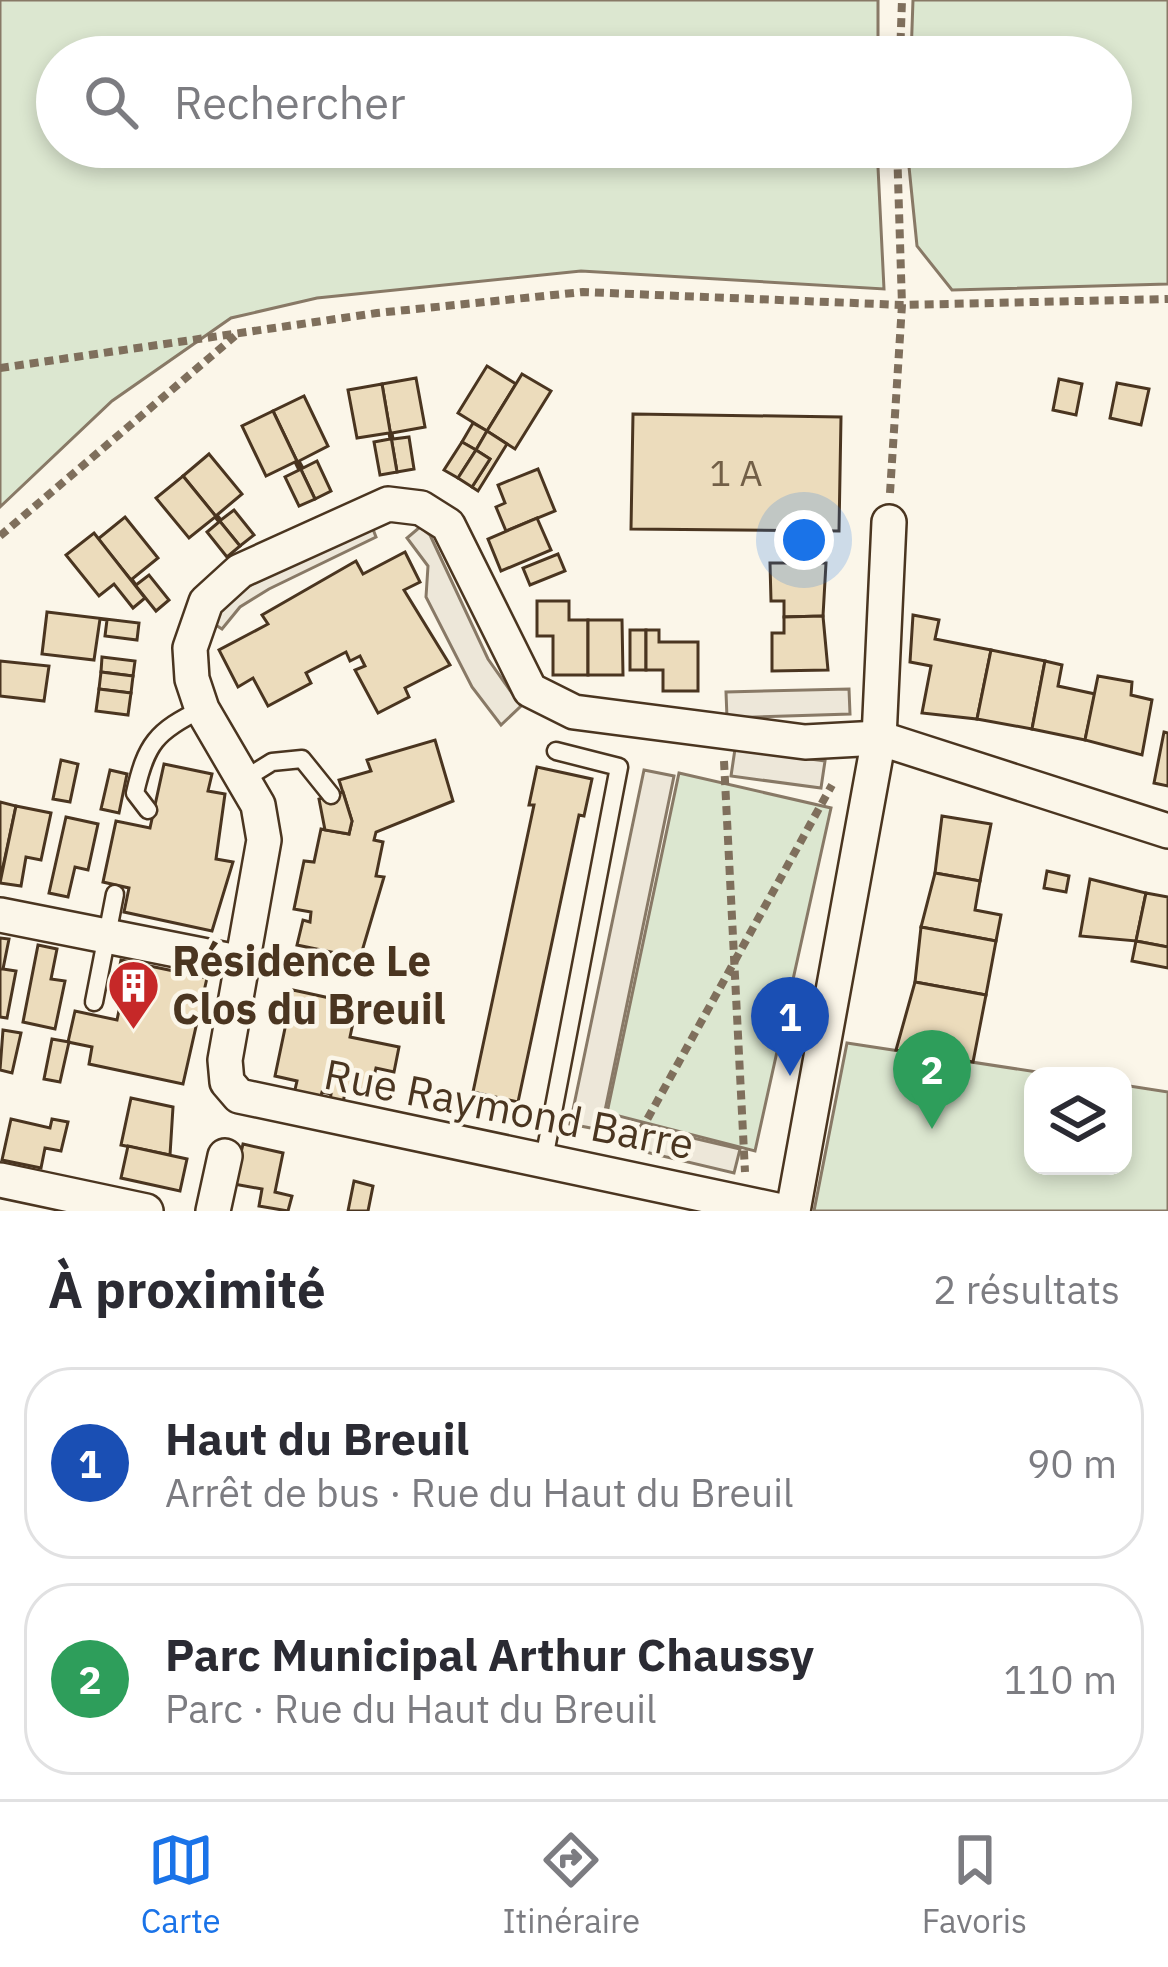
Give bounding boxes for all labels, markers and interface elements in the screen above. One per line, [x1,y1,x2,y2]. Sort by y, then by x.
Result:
search box [36,36,1132,168]
icon: search [78,69,144,135]
text: Rechercher [174,73,405,131]
house number: 1 A [709,449,763,496]
your location [774,510,834,570]
place label: Résidence Le Clos du Breuil [172,933,445,1036]
building icon: Résidence Le Clos du Breuil [105,957,161,1031]
pin: 1 [751,977,829,1076]
pin: 2 [893,1030,971,1129]
street label: Rue Raymond Barre [320,1046,698,1171]
map controls [1024,1067,1132,1175]
button: layers [1024,1067,1132,1175]
text: À proximité [48,1256,326,1322]
text: 2 résultats [933,1264,1120,1315]
text: Haut du Breuil [165,1409,469,1467]
text: 1 [78,1438,102,1489]
text: 90 m [1027,1438,1117,1489]
text: Arrêt de bus · Rue du Haut du Breuil [165,1467,794,1518]
text: Parc Municipal Arthur Chaussy [165,1625,814,1683]
text: 2 [78,1654,102,1705]
text: 110 m [1004,1654,1117,1705]
text: Parc · Rue du Haut du Breuil [165,1683,657,1734]
tab: Carte [141,1827,221,1942]
tab: Itinéraire [502,1827,640,1942]
tab: Favoris [922,1827,1027,1942]

